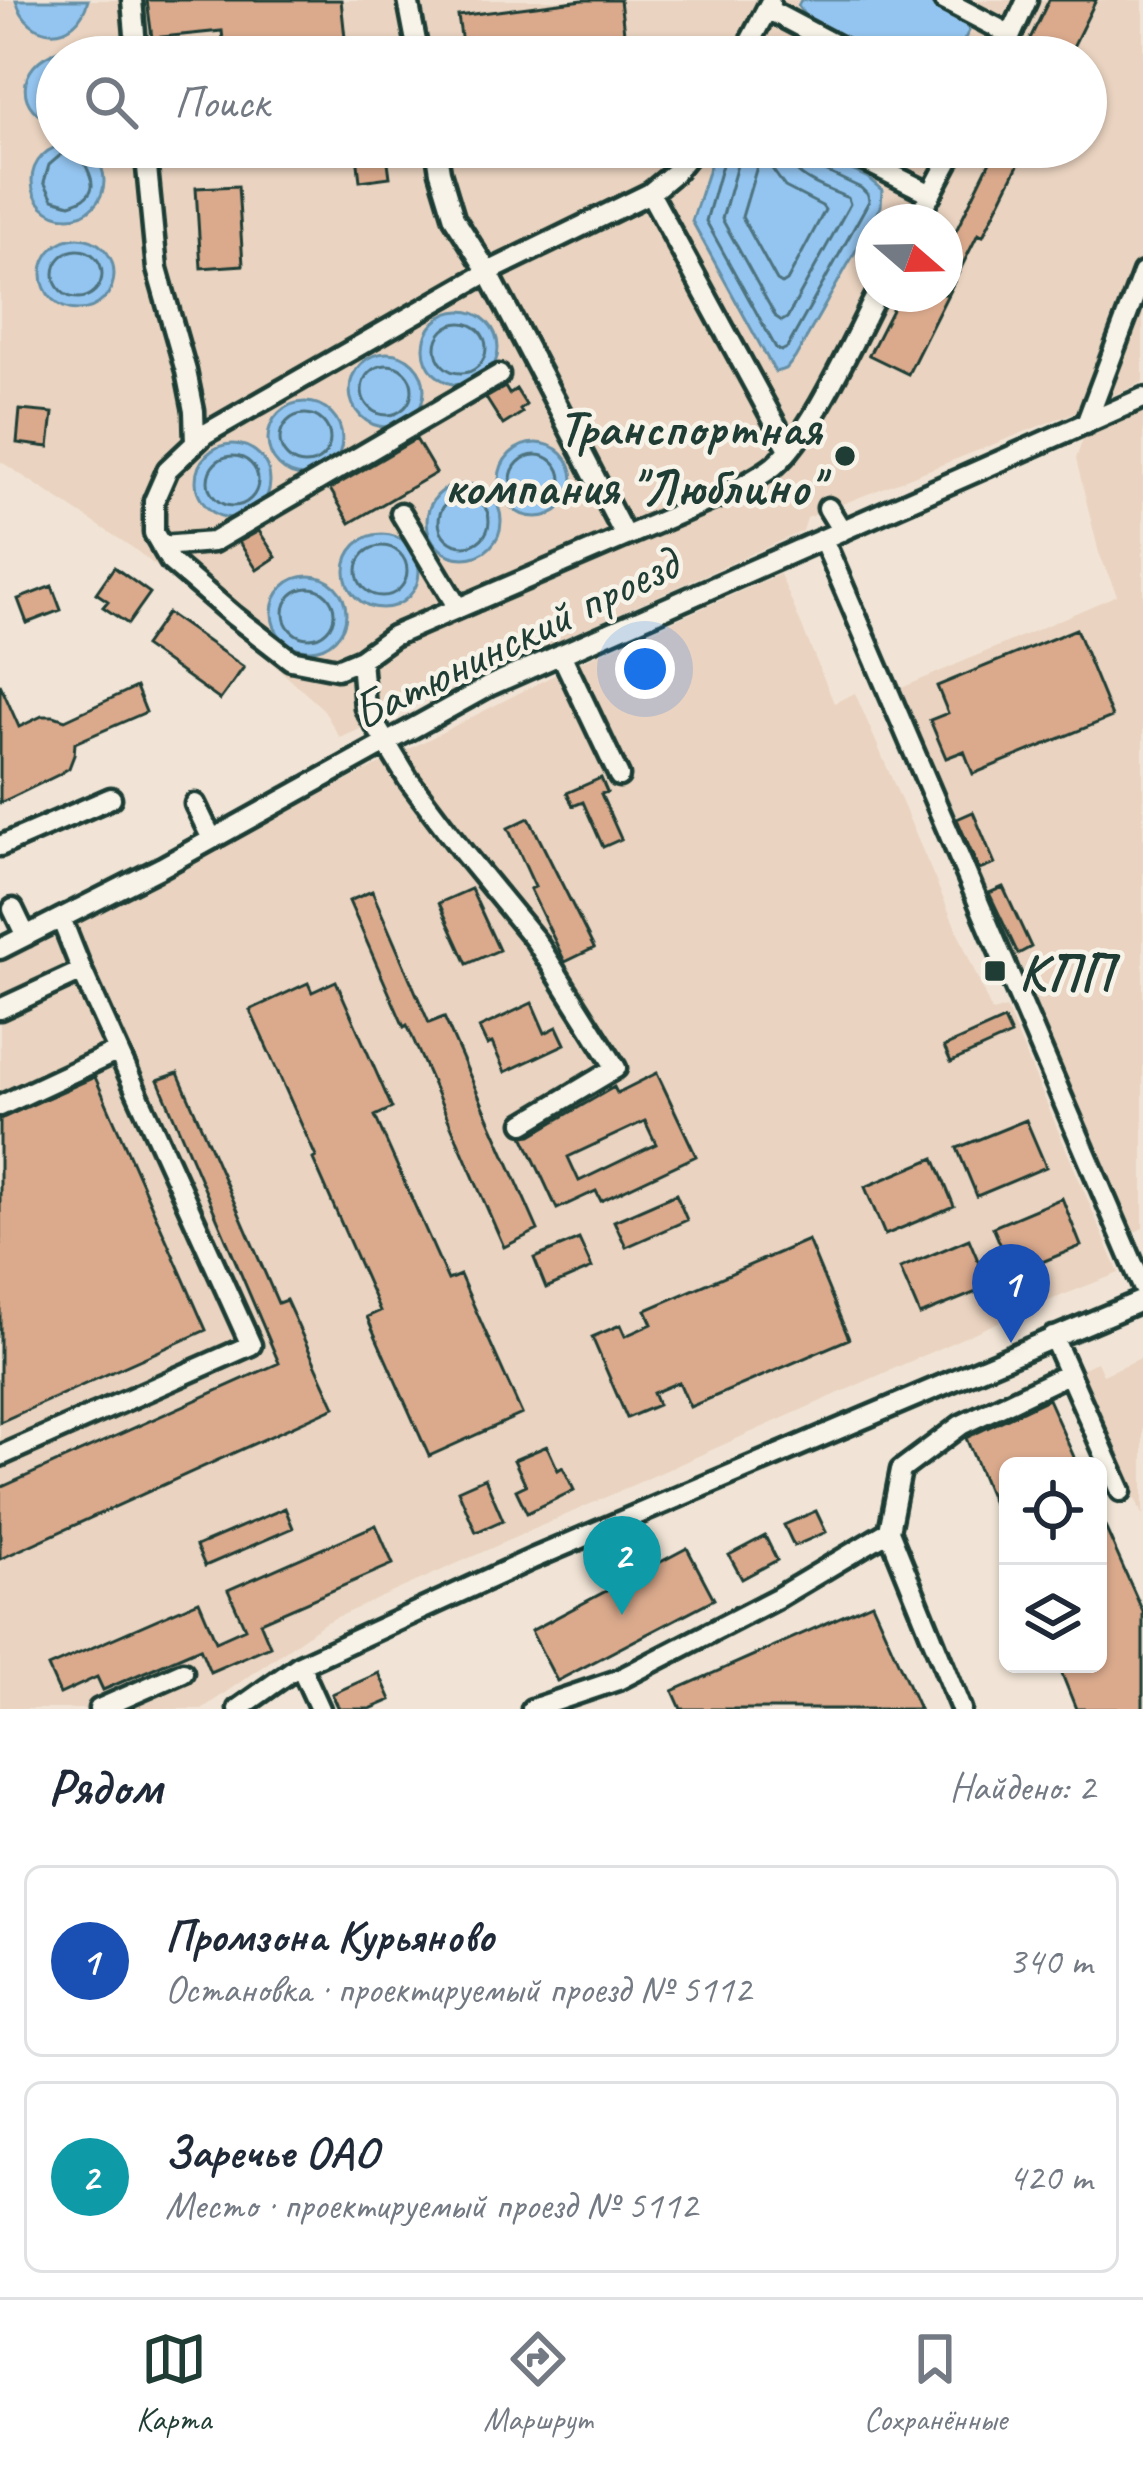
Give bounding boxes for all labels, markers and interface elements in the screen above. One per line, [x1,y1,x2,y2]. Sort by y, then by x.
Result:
search box [36,36,1107,168]
icon: search [78,69,144,135]
text: Поиск [174,74,269,131]
north arrow [855,204,963,312]
place label: Транспортная компания "Люблино" [444,396,832,519]
marker: Транспортная компания "Люблино" [832,443,858,469]
street label: Батюнинский проезд [341,530,692,744]
your location [615,639,675,699]
place label: КПП [1019,940,1121,1004]
marker: КПП [982,958,1008,984]
pin: 1 [972,1244,1050,1343]
map controls [999,1457,1107,1673]
button: locate [999,1457,1107,1565]
pin: 2 [583,1516,661,1615]
button: layers [999,1565,1107,1673]
text: Рядом [48,1755,162,1819]
text: Найдено: 2 [950,1763,1095,1812]
text: Промзона Курьяново [165,1908,493,1965]
text: 1 [81,1937,99,1986]
text: 340 m [1008,1937,1092,1986]
text: Остановка · проектируемый проезд № 5112 [165,1965,751,2014]
text: Заречье ОАО [165,2124,379,2181]
text: 2 [81,2153,99,2202]
text: 420 m [1008,2153,1092,2202]
text: Место · проектируемый проезд № 5112 [165,2181,697,2230]
tab: Карта [136,2326,211,2440]
tab: Маршрут [483,2326,592,2440]
tab: Сохранённые [864,2326,1007,2440]

